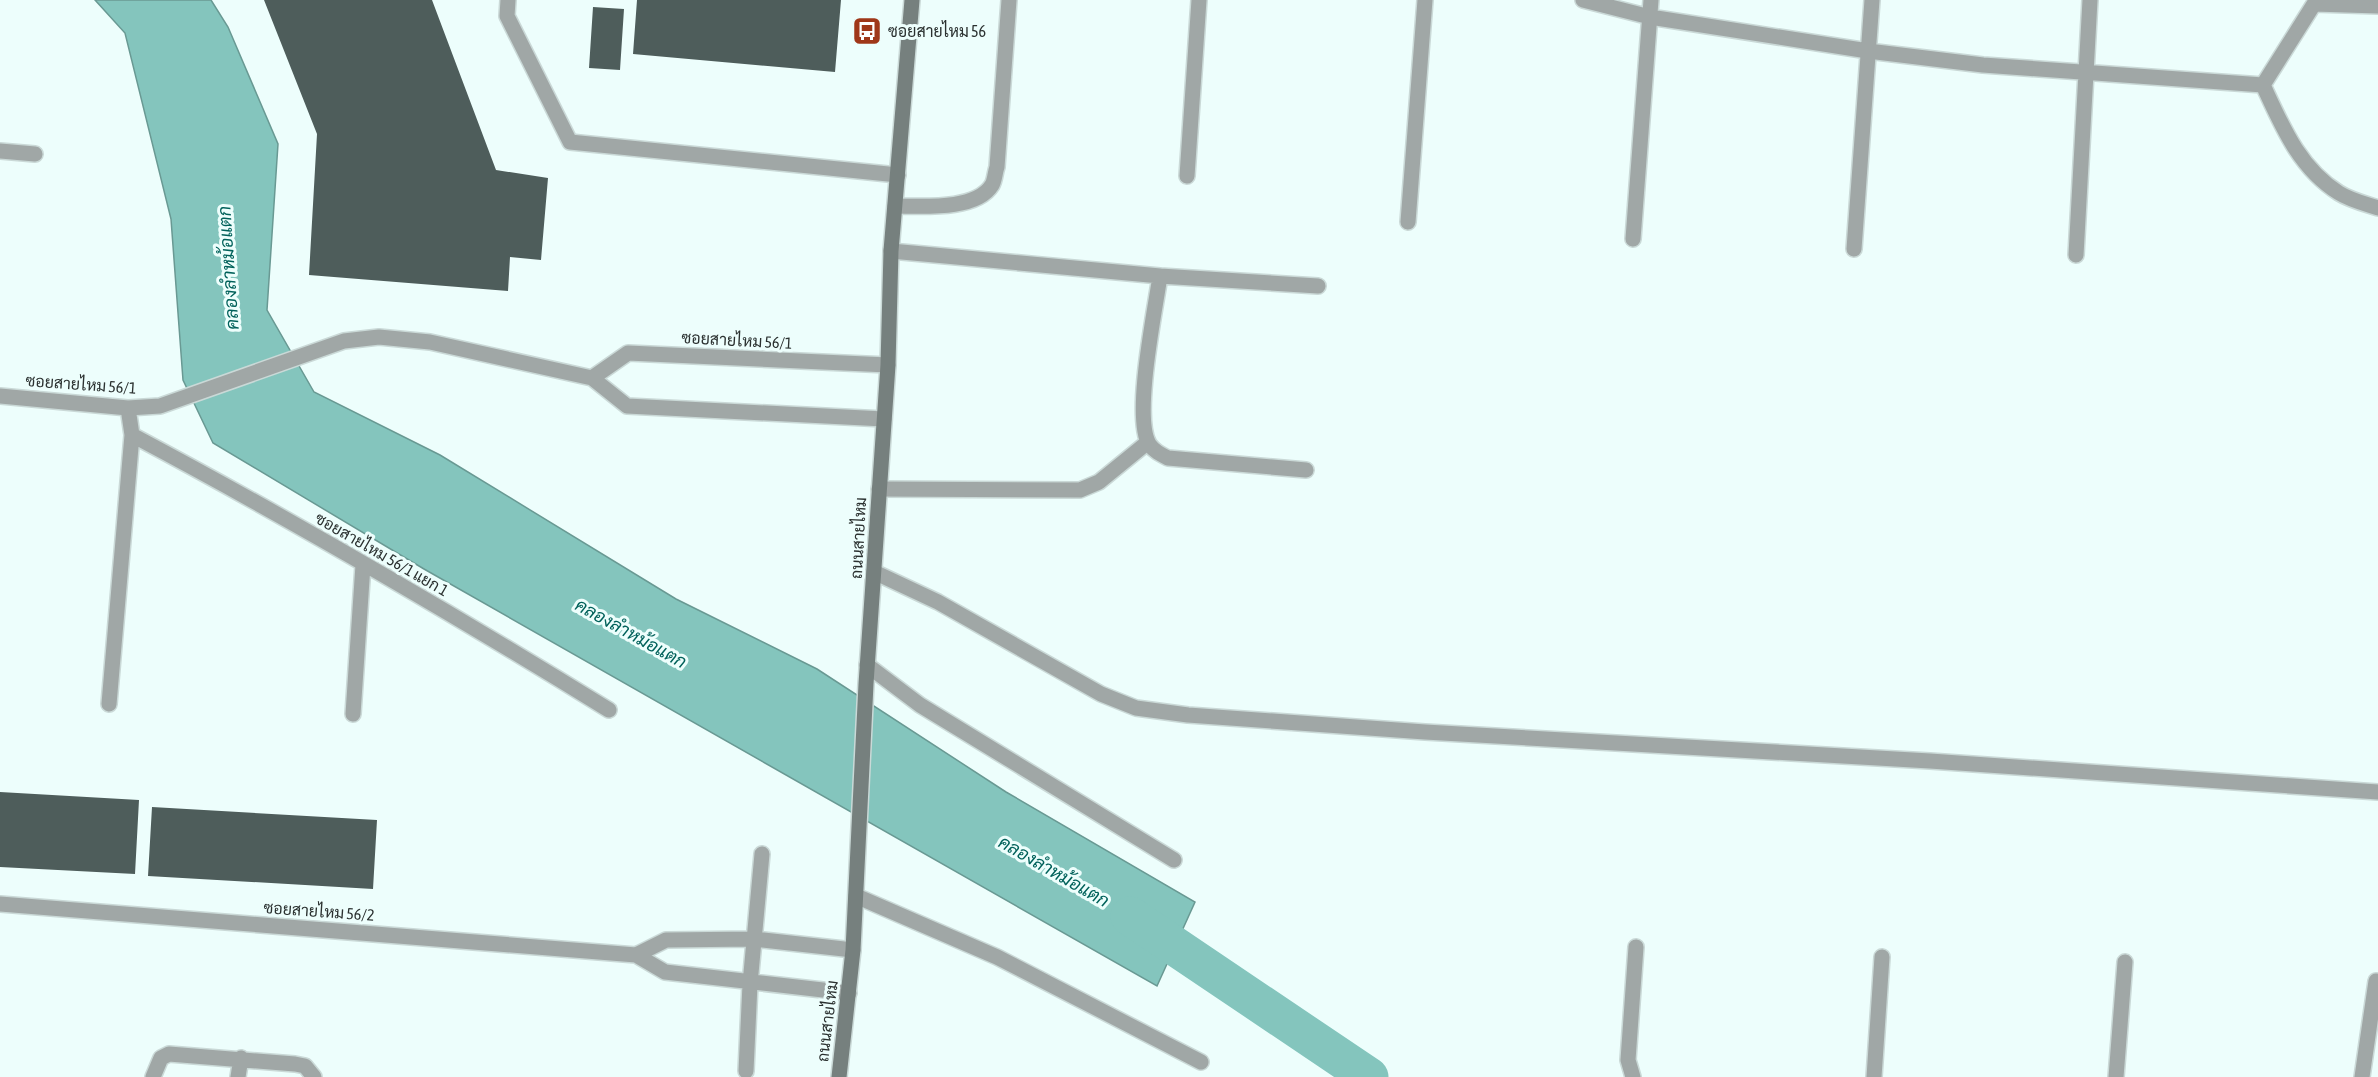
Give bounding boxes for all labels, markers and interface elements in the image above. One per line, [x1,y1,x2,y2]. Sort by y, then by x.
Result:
bus stop icon: ซอยสายไหม 56 [851,15,883,47]
place label: ซอยสายไหม 56 [888,20,986,40]
water label: คลองลำหม้อแตก [212,205,243,331]
street label: ซอยสายไหม 56/1 [681,326,793,352]
street label: ซอยสายไหม 56/1 [25,369,137,397]
street label: ถนนสายไหม [845,496,869,579]
street label: ซอยสายไหม 56/1 แยก 1 [312,507,453,599]
water label: คลองลำหม้อแตก [572,593,691,672]
water label: คลองลำหม้อแตก [995,830,1113,911]
street label: ซอยสายไหม 56/2 [263,896,375,924]
street label: ถนนสายไหม [811,979,841,1063]

